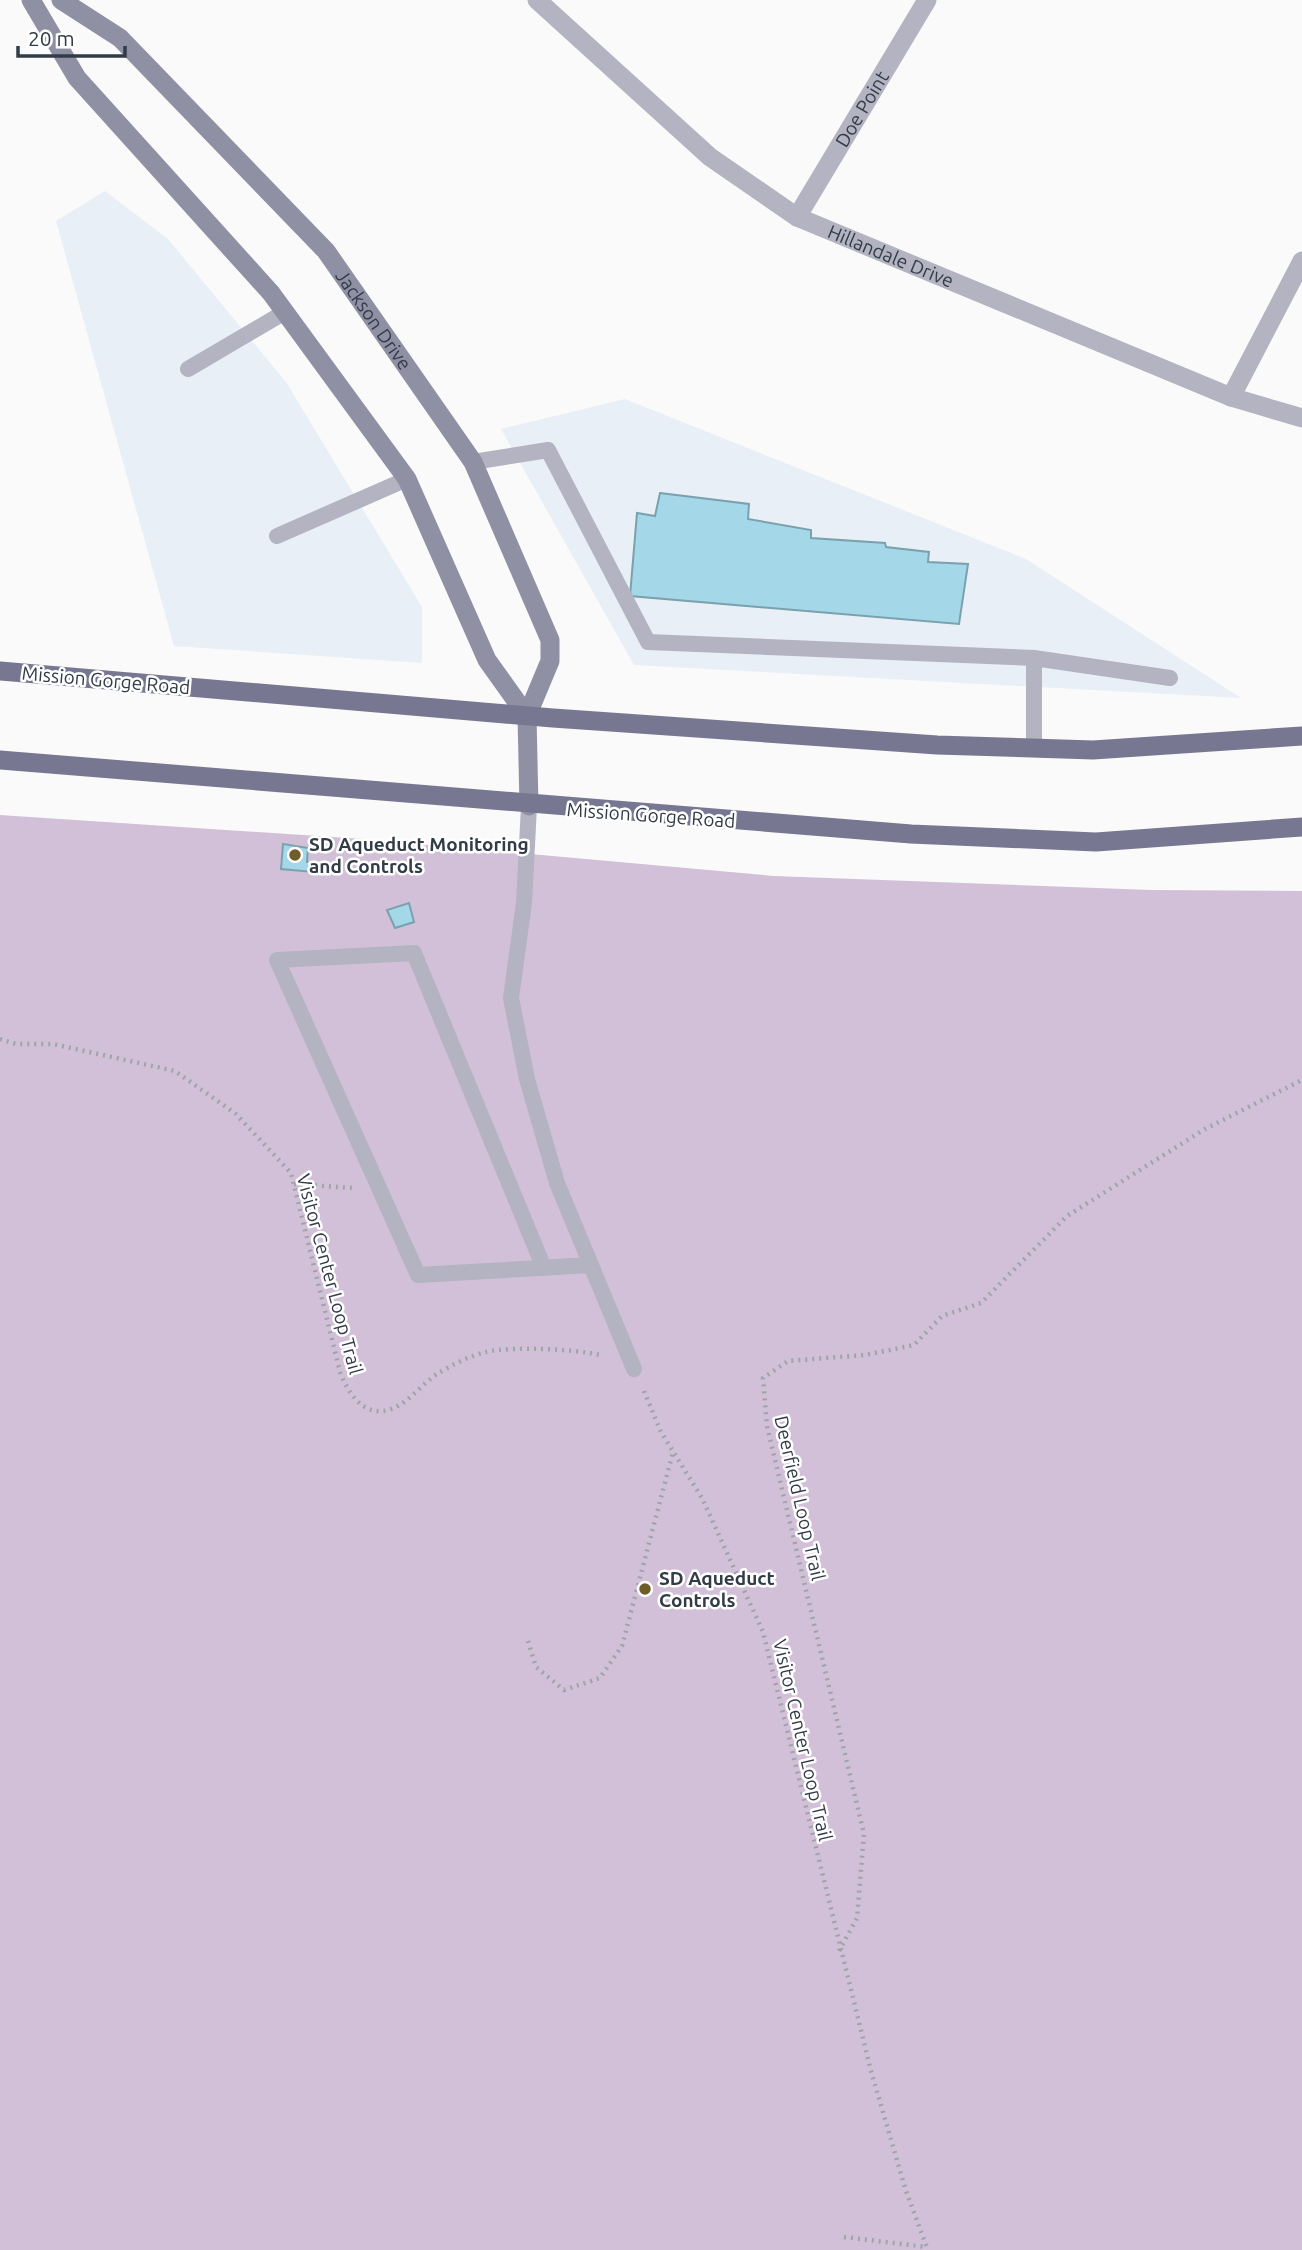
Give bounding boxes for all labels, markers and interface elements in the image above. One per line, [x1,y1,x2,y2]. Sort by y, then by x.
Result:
scale bar [18,14,124,58]
text: 20 m [28,26,75,50]
street label: Doe Point [831,66,893,151]
street label: Hillandale Drive [825,220,957,292]
street label: Jackson Drive [331,265,416,374]
street label: Mission Gorge Road [21,662,191,698]
street label: Mission Gorge Road [566,798,736,832]
place label: SD Aqueduct Monitoring and Controls [309,833,529,877]
marker: SD Aqueduct Monitoring and Controls [287,847,303,863]
street label: Visitor Center Loop Trail [293,1171,367,1377]
street label: Deerfield Loop Trail [770,1414,830,1582]
place label: SD Aqueduct Controls [659,1567,775,1611]
marker: SD Aqueduct Controls [637,1581,653,1597]
street label: Visitor Center Loop Trail [769,1637,837,1843]

